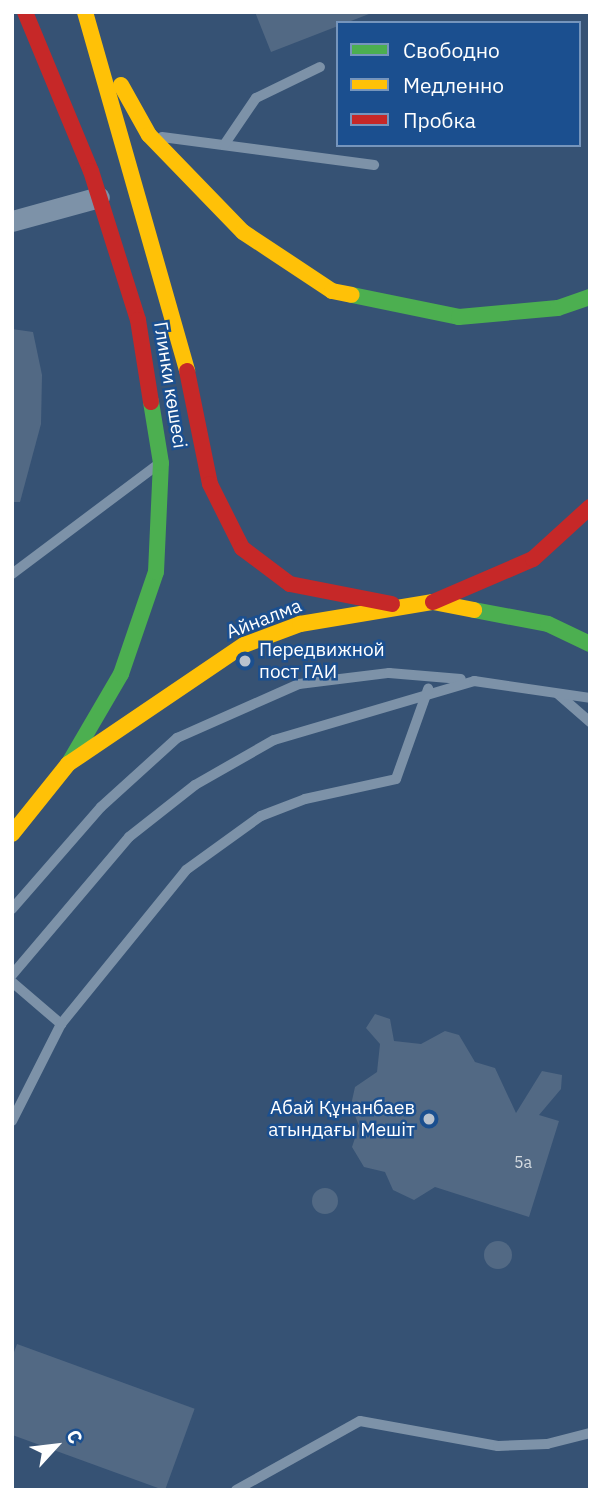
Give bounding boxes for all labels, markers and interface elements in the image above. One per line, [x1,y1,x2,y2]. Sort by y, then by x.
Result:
legend [336,21,581,147]
text: Свободно [403,36,500,64]
text: Медленно [403,71,504,99]
text: Пробка [403,106,476,134]
street label: Глинки көшесі [149,320,191,450]
street label: Айналма [223,594,305,644]
place label: Передвижной пост ГАИ [259,639,385,683]
marker: Передвижной пост ГАИ [237,653,253,669]
place label: Абай Құнанбаев атындағы Мешіт [268,1097,415,1141]
marker: Абай Құнанбаев атындағы Мешіт [421,1111,437,1127]
house number: 5а [514,1152,532,1172]
north arrow [21,1411,91,1481]
text: С [61,1426,88,1447]

